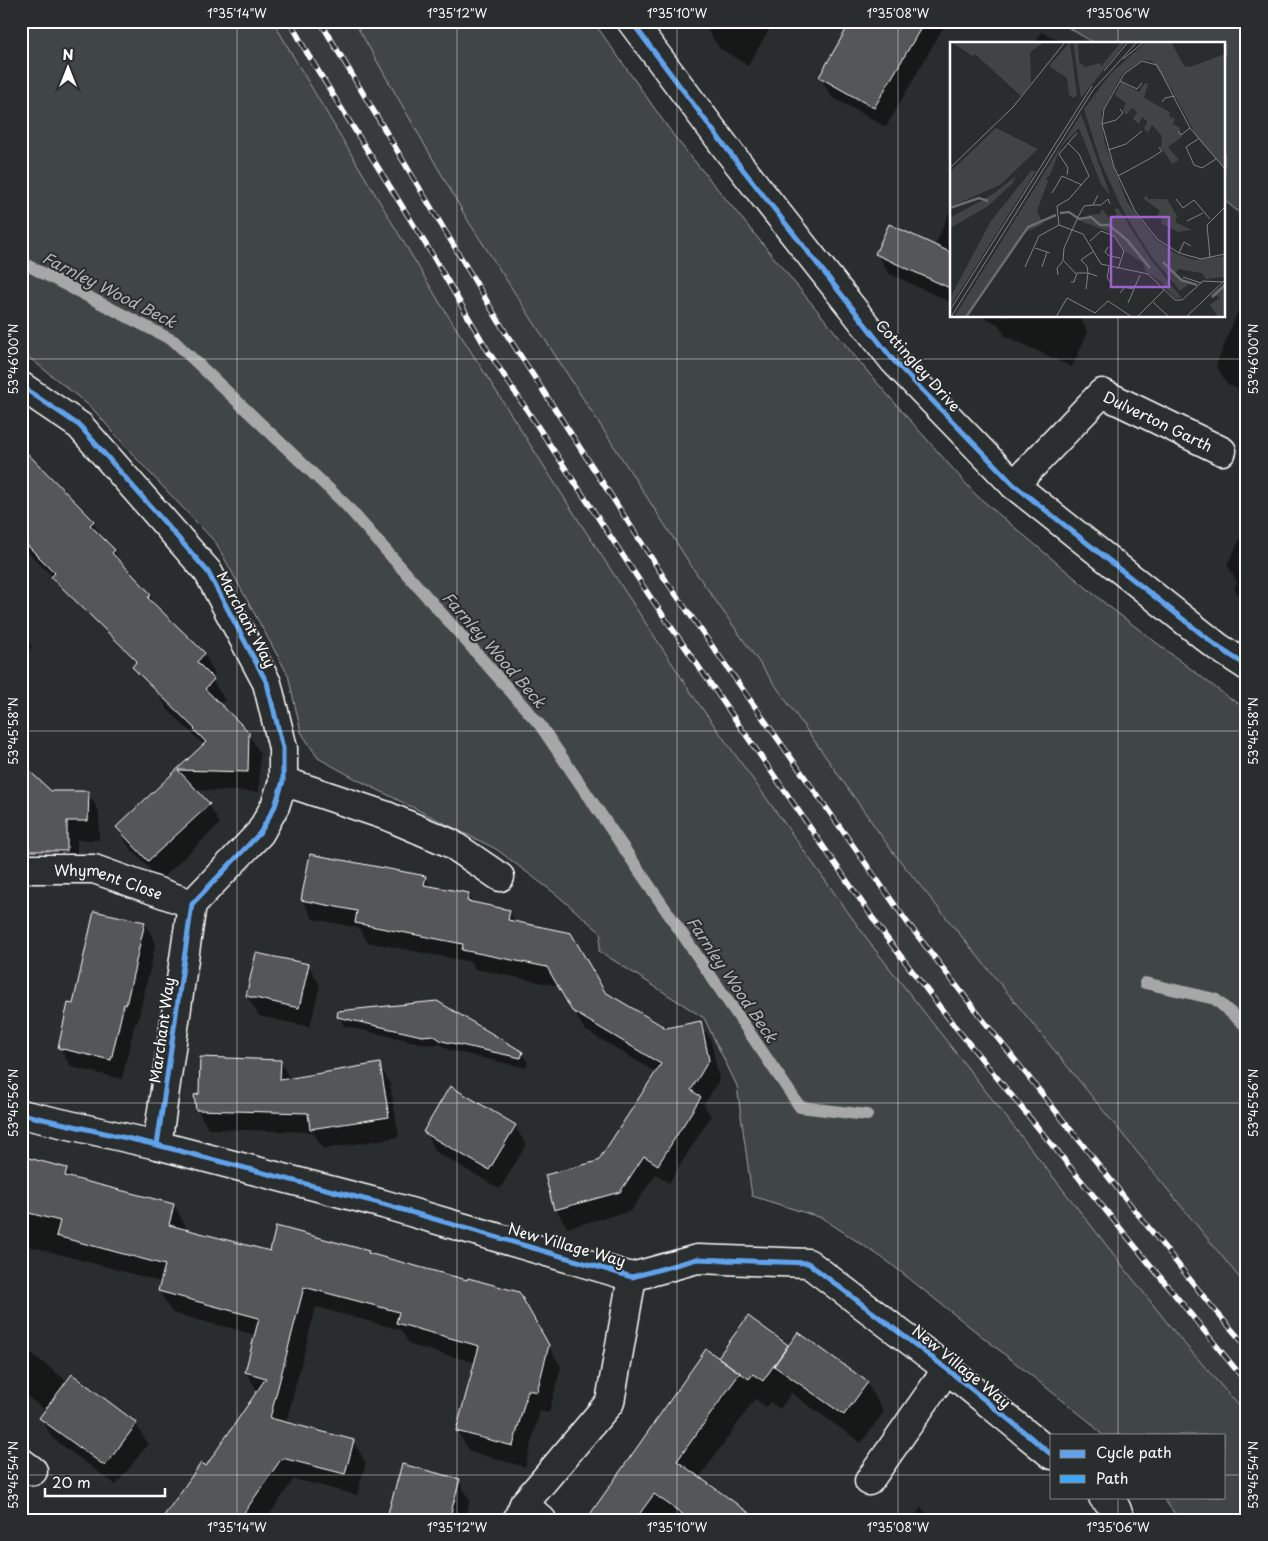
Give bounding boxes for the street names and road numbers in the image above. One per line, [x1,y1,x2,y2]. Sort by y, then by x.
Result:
street label: Cottingley Drive [871,314,967,416]
street label: Dulverton Garth [1100,384,1217,456]
street label: Marchant Way [212,566,282,672]
street label: Whyment Close [54,858,166,904]
street label: Marchant Way [142,975,180,1085]
street label: New Village Way [505,1216,629,1272]
street label: New Village Way [907,1319,1017,1413]

